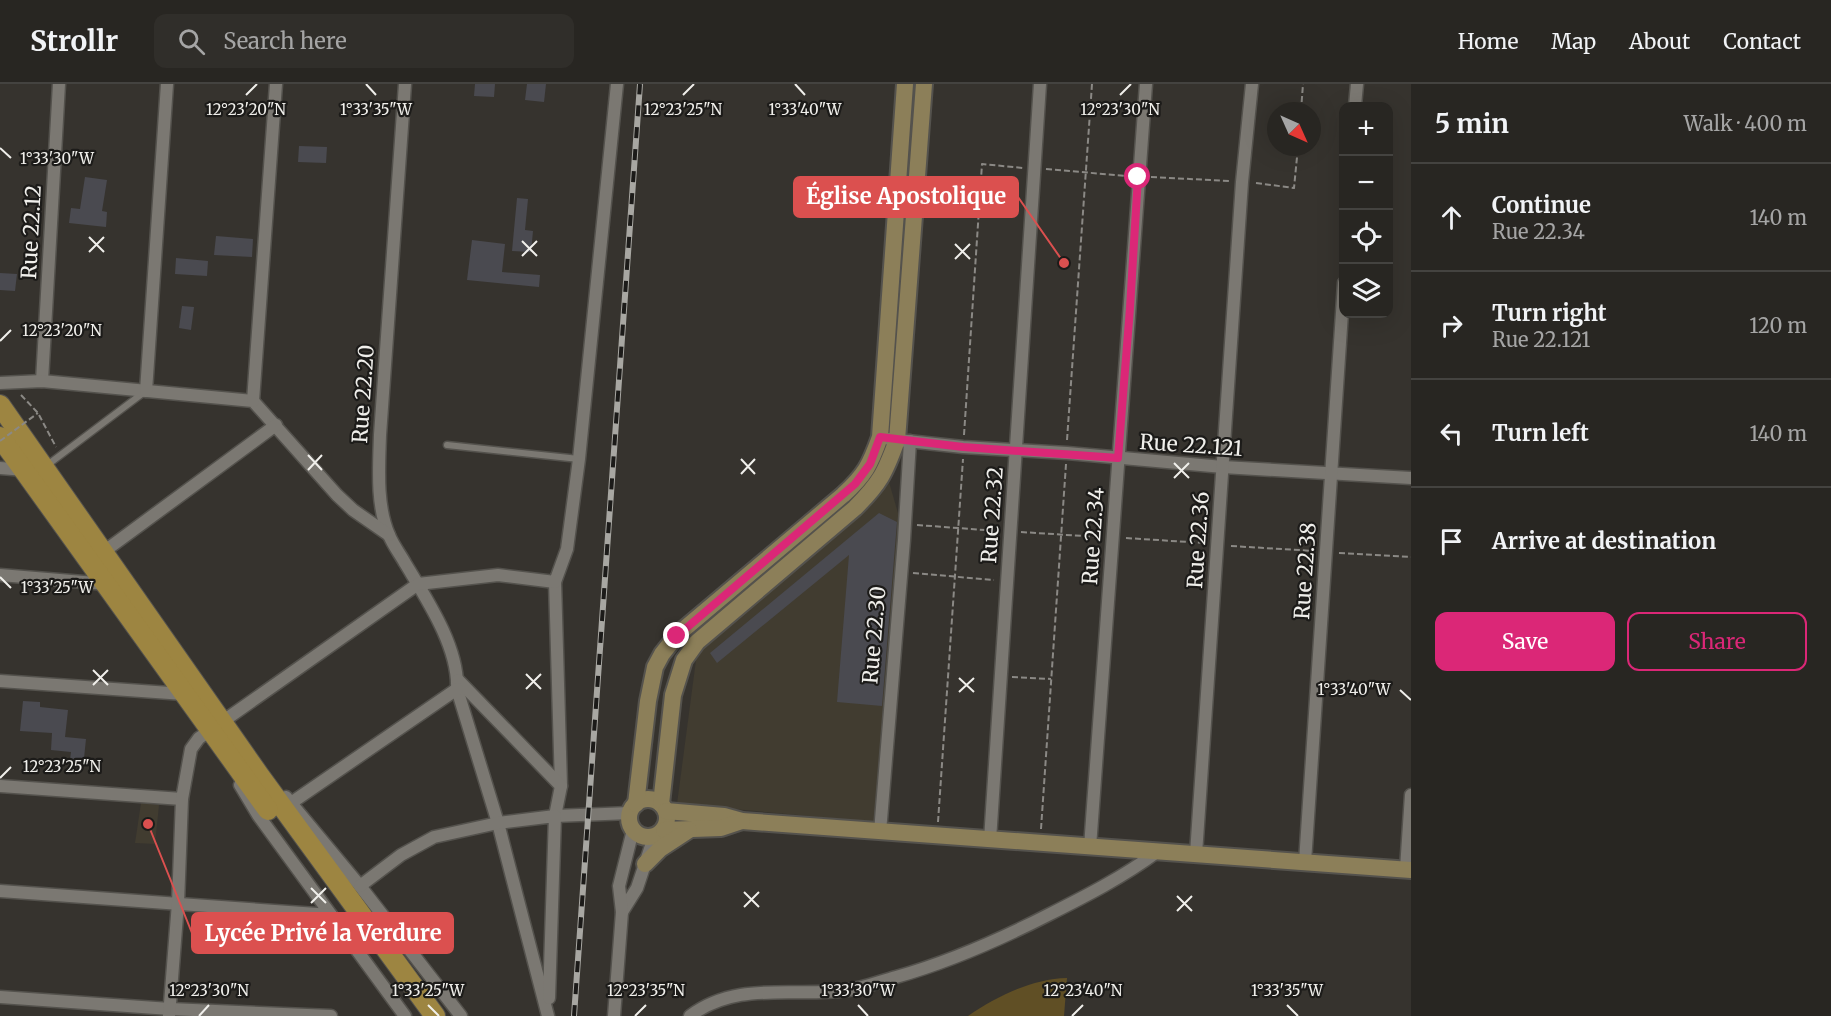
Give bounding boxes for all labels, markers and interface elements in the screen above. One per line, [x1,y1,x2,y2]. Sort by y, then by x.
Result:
search box [154,14,574,68]
text: Strollr [30,23,118,59]
icon: search [175,25,208,58]
text: Search here [223,27,347,55]
text: Home [1458,28,1518,55]
text: Map [1551,28,1596,55]
text: About [1629,28,1690,55]
text: Contact [1723,28,1801,55]
text: 12°23'20"N [206,100,286,119]
text: 1°33'35"W [340,100,413,119]
text: 12°23'25"N [644,100,723,119]
text: 1°33'40"W [769,100,842,119]
text: 12°23'30"N [1080,100,1160,119]
north arrow [1267,102,1321,156]
map controls [1339,102,1393,318]
button: + [1339,102,1393,156]
text: 5 min [1435,107,1509,140]
text: Walk · 400 m [1684,111,1807,136]
text: 1°33'30"W [20,149,95,168]
button: − [1339,156,1393,210]
route start [1124,163,1150,189]
callout: Église Apostolique [794,177,1018,217]
text: Église Apostolique [806,181,1006,210]
street label: Rue 22.12 [15,184,47,280]
text: Continue [1492,191,1591,219]
icon: ahead [1435,201,1468,234]
text: 140 m [1750,205,1807,230]
button: locate [1339,210,1393,264]
text: Rue 22.34 [1492,219,1585,244]
button: layers [1339,264,1393,318]
text: Turn right [1492,299,1606,327]
icon: right [1435,309,1468,342]
text: 120 m [1749,313,1807,338]
text: 12°23'20"N [22,321,102,340]
text: Rue 22.121 [1492,327,1590,352]
street label: Rue 22.20 [346,344,380,444]
icon: left [1435,417,1468,450]
text: Turn left [1492,419,1589,447]
text: 140 m [1750,421,1807,446]
street label: Rue 22.121 [1139,428,1243,462]
street label: Rue 22.32 [975,466,1009,564]
street label: Rue 22.34 [1076,486,1110,586]
street label: Rue 22.36 [1181,490,1215,590]
street label: Rue 22.38 [1288,522,1322,620]
icon: arrive [1435,525,1468,558]
text: Arrive at destination [1492,527,1716,555]
text: 1°33'25"W [21,578,94,597]
street label: Rue 22.30 [856,585,892,685]
button: Save [1435,612,1615,671]
button: Share [1627,612,1807,671]
route end [663,622,689,648]
text: 1°33'40"W [1318,680,1391,699]
text: 12°23'25"N [23,757,102,776]
callout: Lycée Privé la Verdure [192,913,453,953]
text: Lycée Privé la Verdure [204,919,442,947]
text: 12°23'30"N [169,981,249,1000]
text: 1°33'25"W [392,981,465,1000]
text: 12°23'35"N [607,981,685,1000]
text: 1°33'30"W [821,981,896,1000]
text: 12°23'40"N [1044,981,1123,1000]
text: 1°33'35"W [1251,981,1324,1000]

